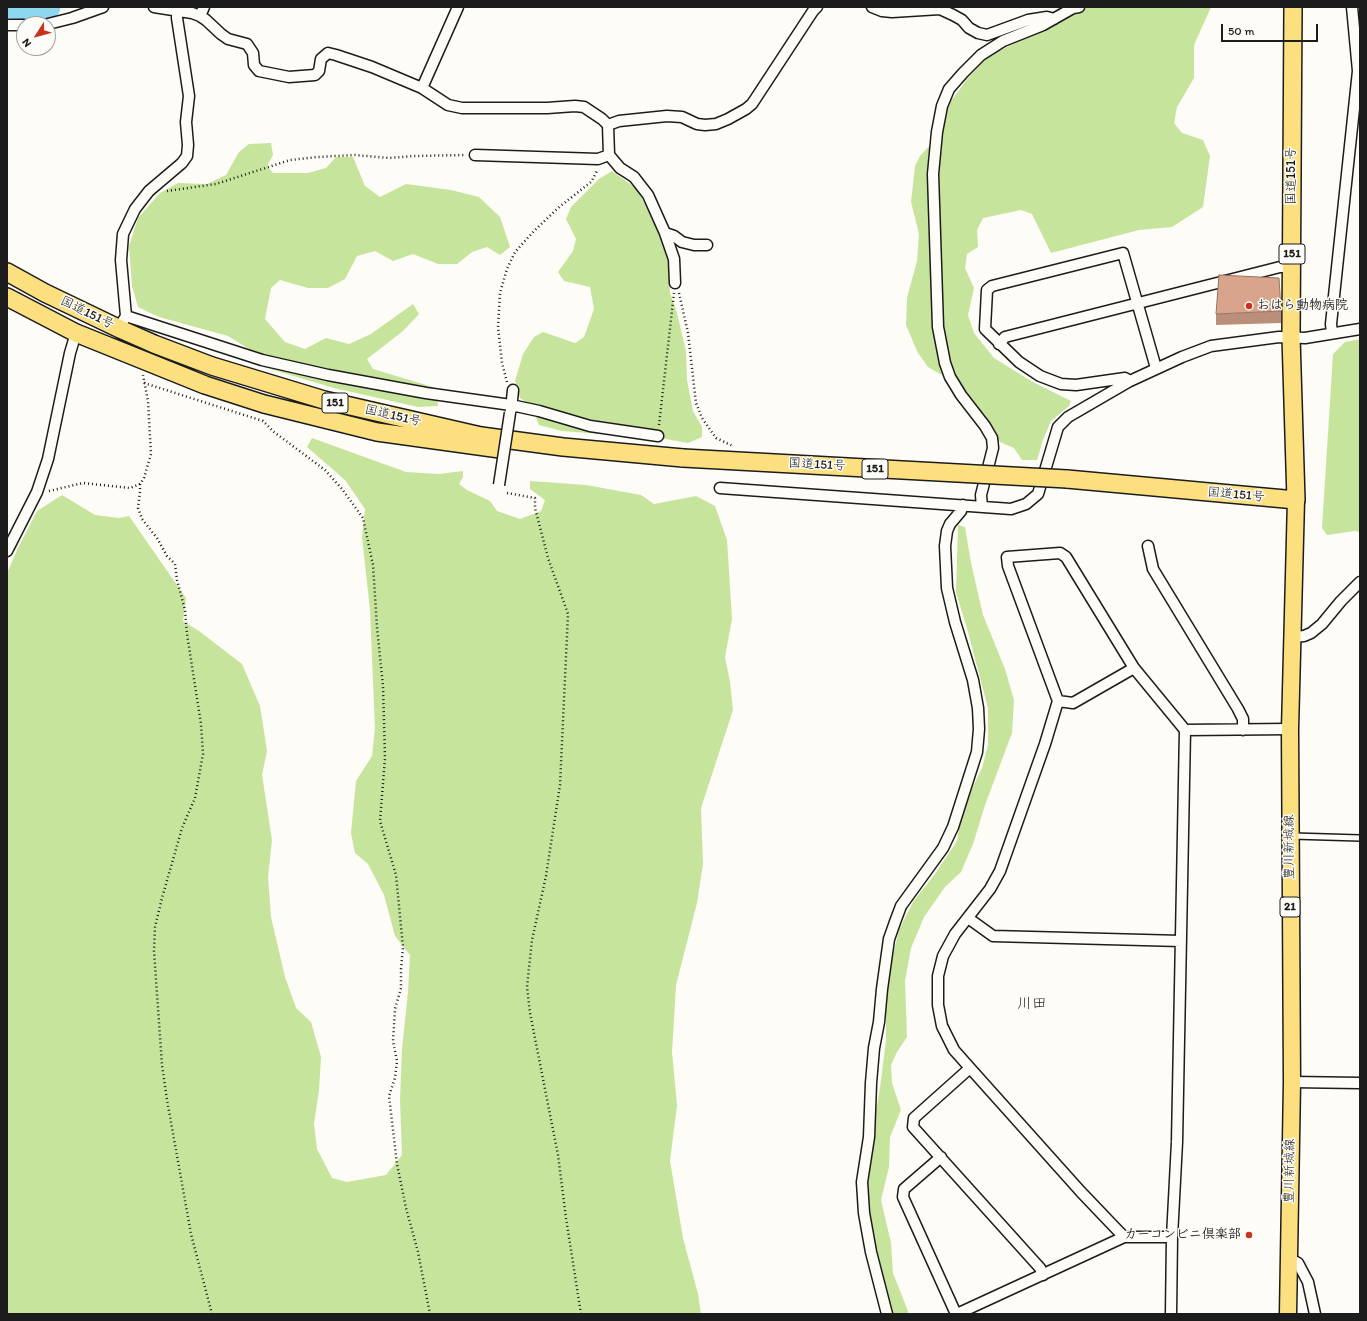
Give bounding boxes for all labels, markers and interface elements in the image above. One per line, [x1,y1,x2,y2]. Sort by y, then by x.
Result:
north arrow [16,16,56,56]
scale bar [1223,16,1320,42]
text: 50 m [1228,24,1254,38]
text: N [19,36,34,50]
street label: 国道151号 [1284,147,1300,205]
road number: 151 [1279,244,1305,264]
street label: 国道151号 [58,293,116,333]
place label: おはら動物病院 [1257,298,1348,314]
marker: おはら動物病院 [1244,301,1254,311]
road number: 151 [322,393,348,413]
street label: 国道151号 [363,402,423,430]
street label: 国道151号 [788,456,846,474]
road number: 151 [862,459,888,479]
street label: 国道151号 [1206,485,1266,505]
street label: 豊川新城線 [1282,815,1298,879]
road number: 21 [1280,897,1300,917]
district label: 川田 [1017,995,1047,1013]
street label: 豊川新城線 [1282,1138,1298,1204]
place label: カーコンビニ倶楽部 [1124,1227,1241,1243]
marker: カーコンビニ倶楽部 [1244,1230,1254,1240]

